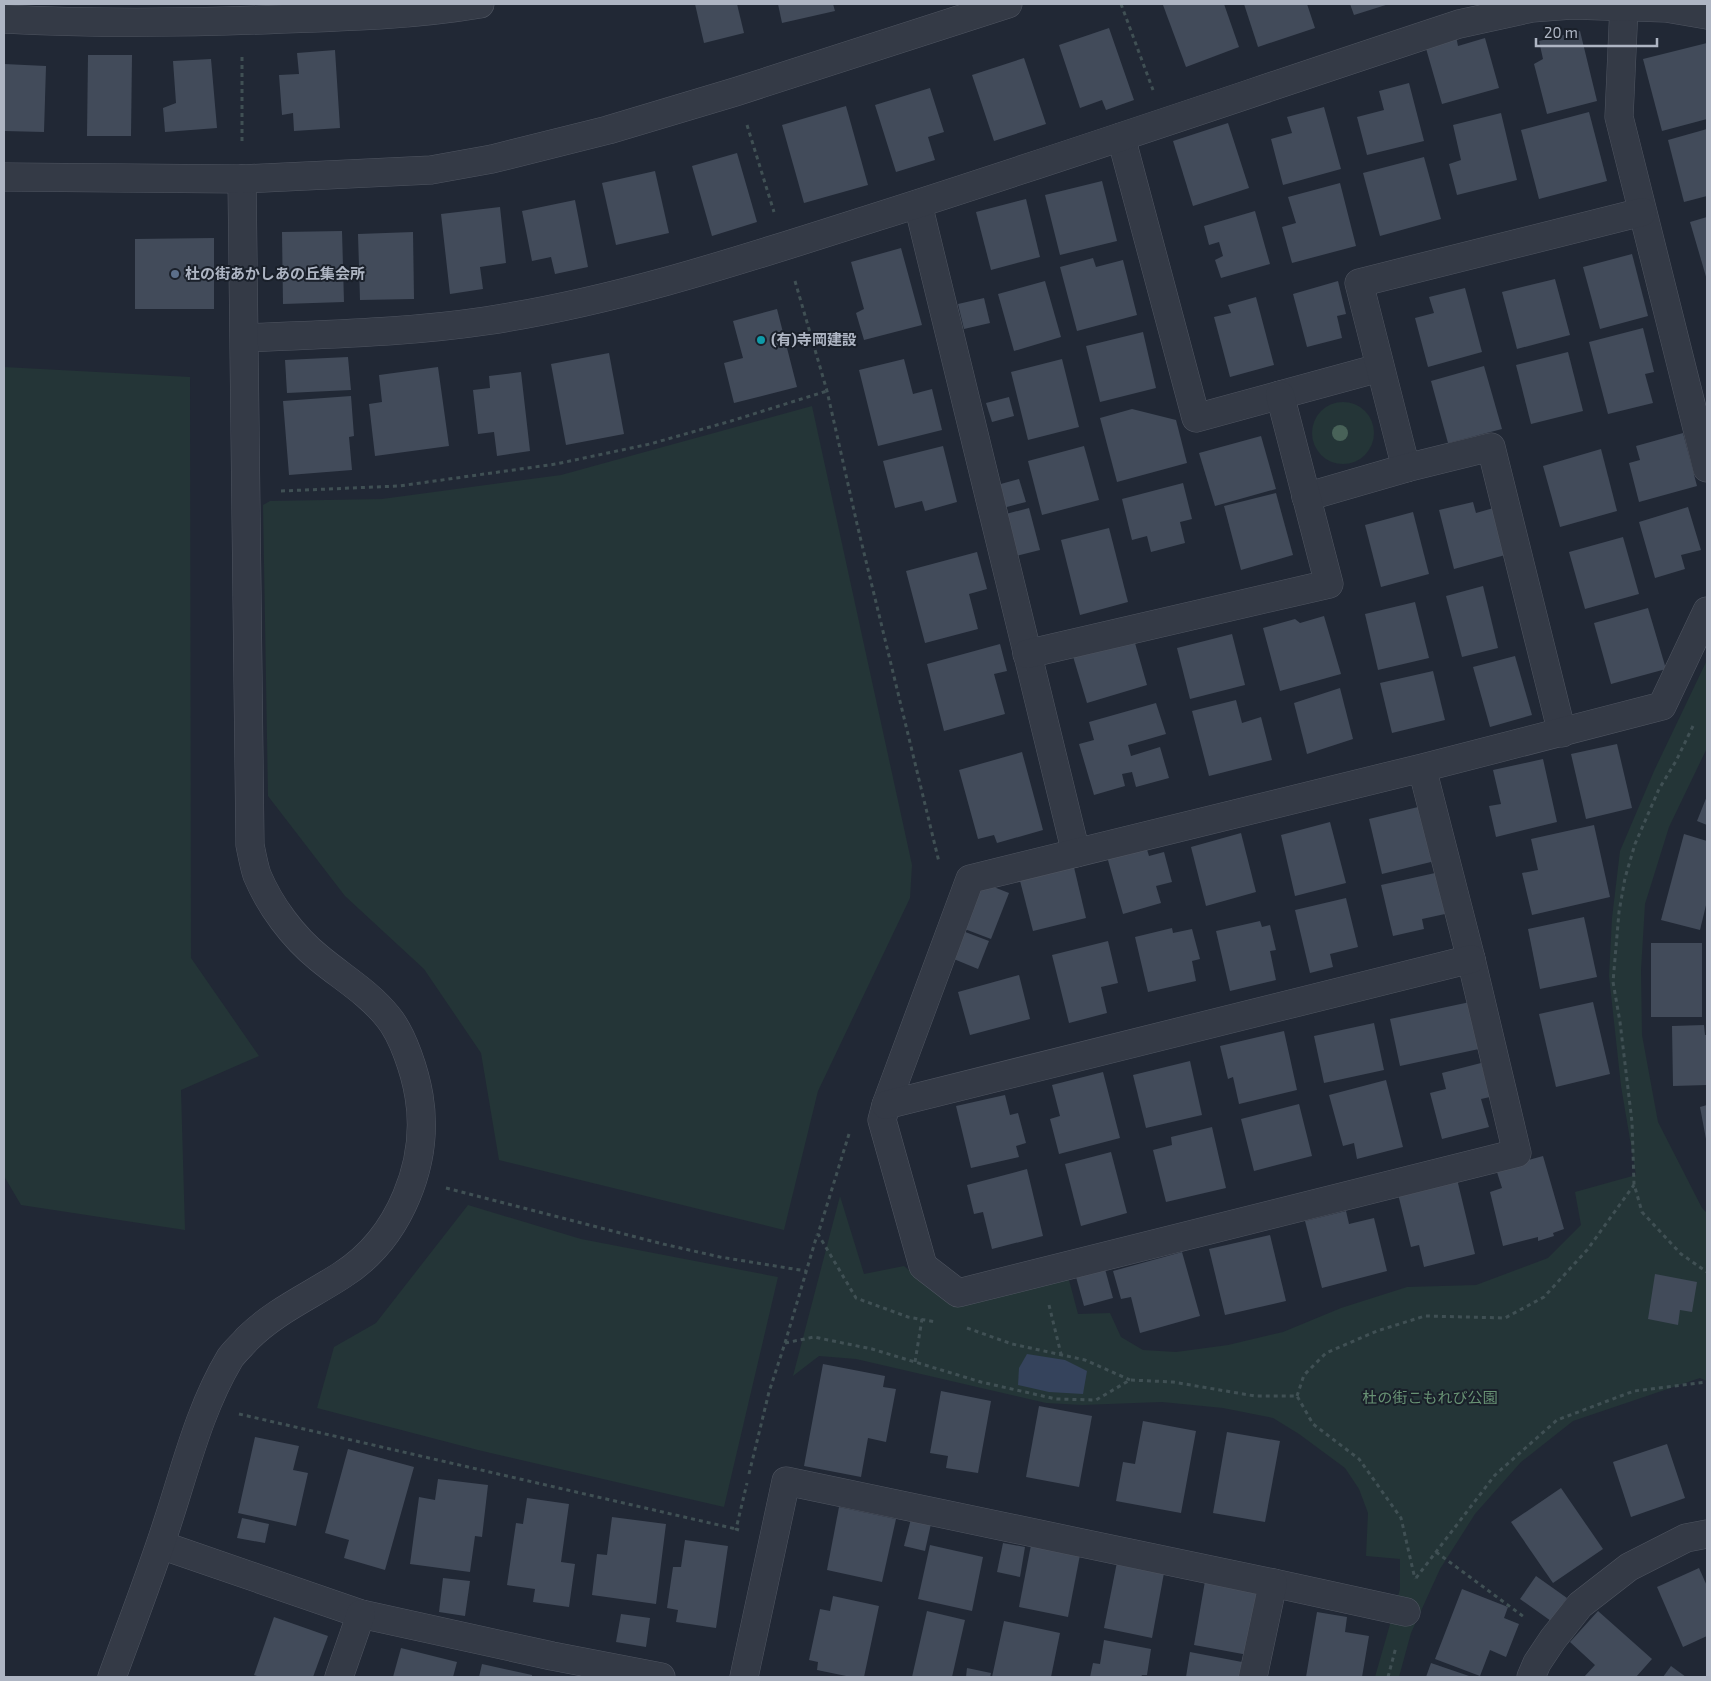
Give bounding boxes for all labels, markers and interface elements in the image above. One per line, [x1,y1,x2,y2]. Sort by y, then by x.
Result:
scale bar [1536,15,1657,47]
text: 20 m [1544,23,1578,41]
place label: 杜の街あかしあの丘集会所 [185,264,365,282]
marker: 杜の街あかしあの丘集会所 [169,268,181,280]
place label: (有)寺岡建設 [771,330,857,348]
marker: (有)寺岡建設 [755,334,767,346]
park label: 杜の街こもれび公園 [1362,1388,1498,1406]

